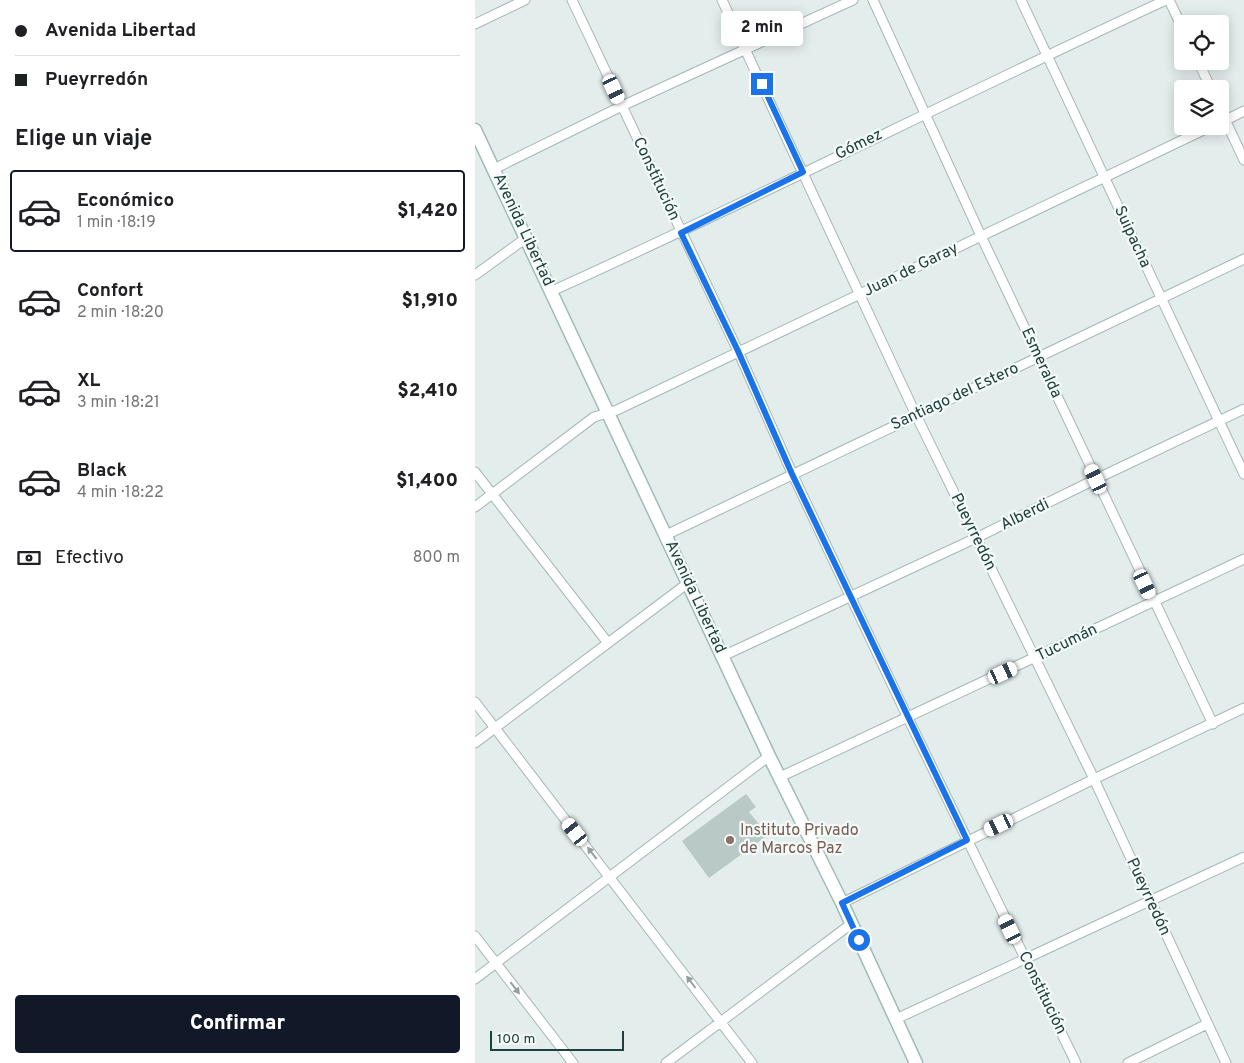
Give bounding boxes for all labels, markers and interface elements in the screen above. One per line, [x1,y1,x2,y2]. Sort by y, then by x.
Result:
callout: 2 min [721,12,803,46]
map controls [1174,15,1229,135]
button: locate [1174,15,1229,70]
text: 2 min [741,18,783,38]
text: Avenida Libertad [45,19,196,43]
text: Pueyrredón [45,68,148,92]
car [600,72,627,106]
route end [751,73,773,95]
button: layers [1174,80,1229,135]
street label: Gómez [832,125,886,165]
text: Elige un viaje [15,126,152,153]
street label: Constitución [628,134,684,224]
street label: Avenida Libertad [488,170,558,290]
icon: car [17,189,62,234]
text: Económico [77,189,174,213]
text: $1,420 [397,199,458,223]
street label: Suipacha [1109,203,1155,271]
text: 1 min · 18:19 [77,213,156,233]
street label: Juan de Garay [860,238,962,302]
icon: car [17,279,62,324]
text: Confort [77,279,143,303]
text: $1,910 [401,289,458,313]
text: 2 min · 18:20 [77,303,164,323]
street label: Esmeralda [1016,325,1066,401]
street label: Santiago del Estero [888,359,1022,435]
icon: car [17,369,62,414]
text: XL [77,369,100,393]
text: $2,410 [397,379,458,403]
text: 3 min · 18:21 [77,393,160,413]
icon: car [17,459,62,504]
text: Black [77,459,127,483]
car [1082,462,1109,496]
text: $1,400 [396,469,458,493]
text: 4 min · 18:22 [77,483,164,503]
street label: Pueyrredón [946,490,1000,574]
street label: Alberdi [997,495,1053,535]
street label: Avenida Libertad [660,537,730,657]
icon: cash [15,544,43,572]
text: Efectivo [55,546,124,570]
text: 800 m [413,548,460,568]
car [1131,567,1158,601]
street label: Tucumán [1033,620,1101,666]
car [986,660,1019,686]
car [982,812,1015,838]
car [559,816,590,848]
place label: Instituto Privado de Marcos Paz [740,821,859,859]
marker: Instituto Privado de Marcos Paz [724,834,736,846]
one-way arrow [586,847,597,860]
street label: Pueyrredón [1121,855,1175,939]
car [996,912,1023,946]
route start [848,929,870,951]
street label: Constitución [1013,948,1071,1038]
one-way arrow [685,976,696,989]
one-way arrow [510,981,521,994]
button: Confirmar [15,995,460,1053]
scale bar [490,1028,624,1051]
text: 100 m [497,1031,535,1048]

